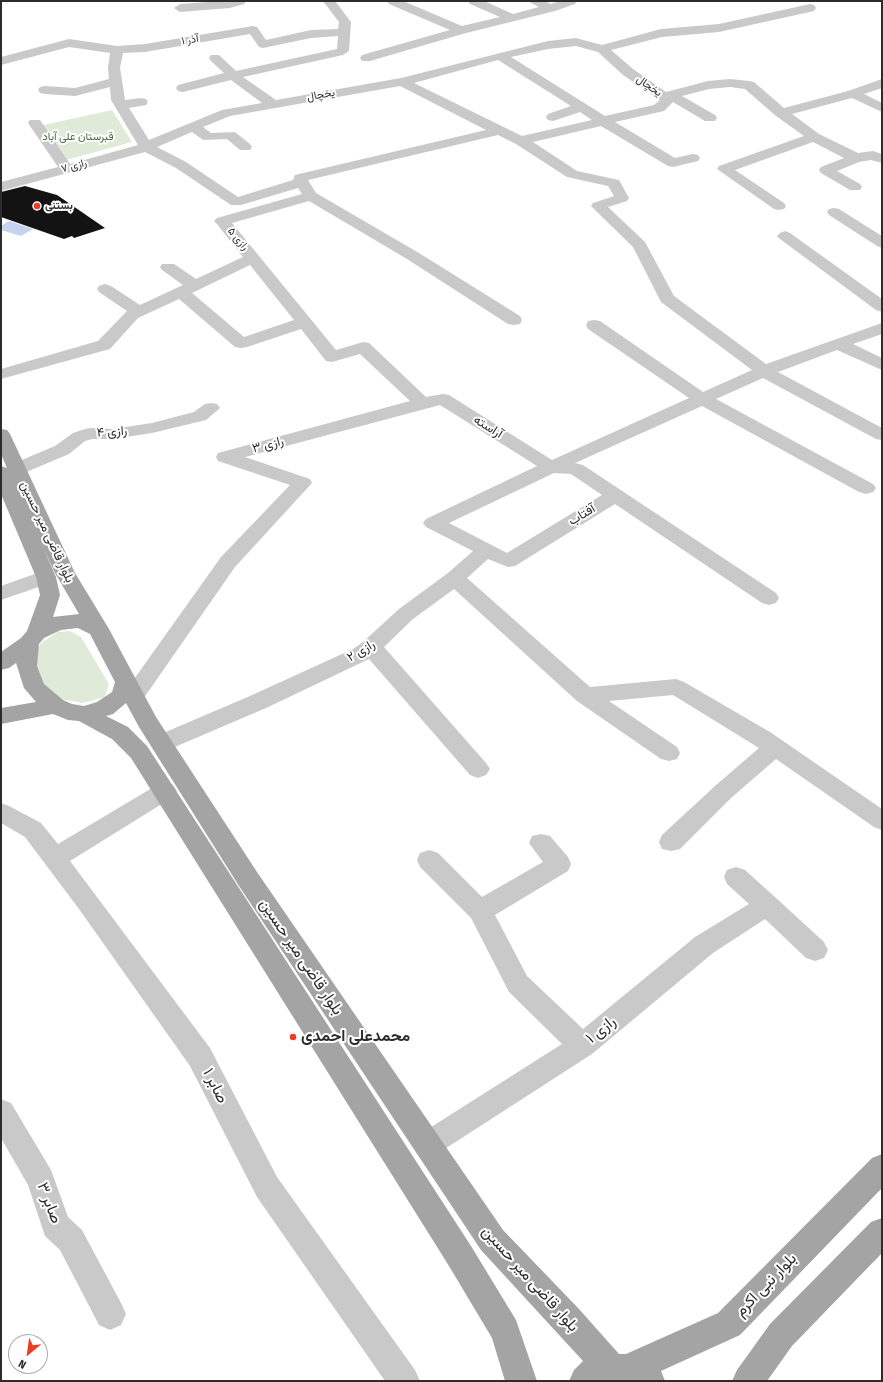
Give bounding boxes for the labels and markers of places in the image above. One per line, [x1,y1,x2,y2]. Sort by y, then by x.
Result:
place label: بستنی [45,199,73,213]
marker: بستنی [32,201,42,211]
place label: محمدعلی احمدی [301,1027,410,1047]
marker: محمدعلی احمدی [288,1032,298,1042]

